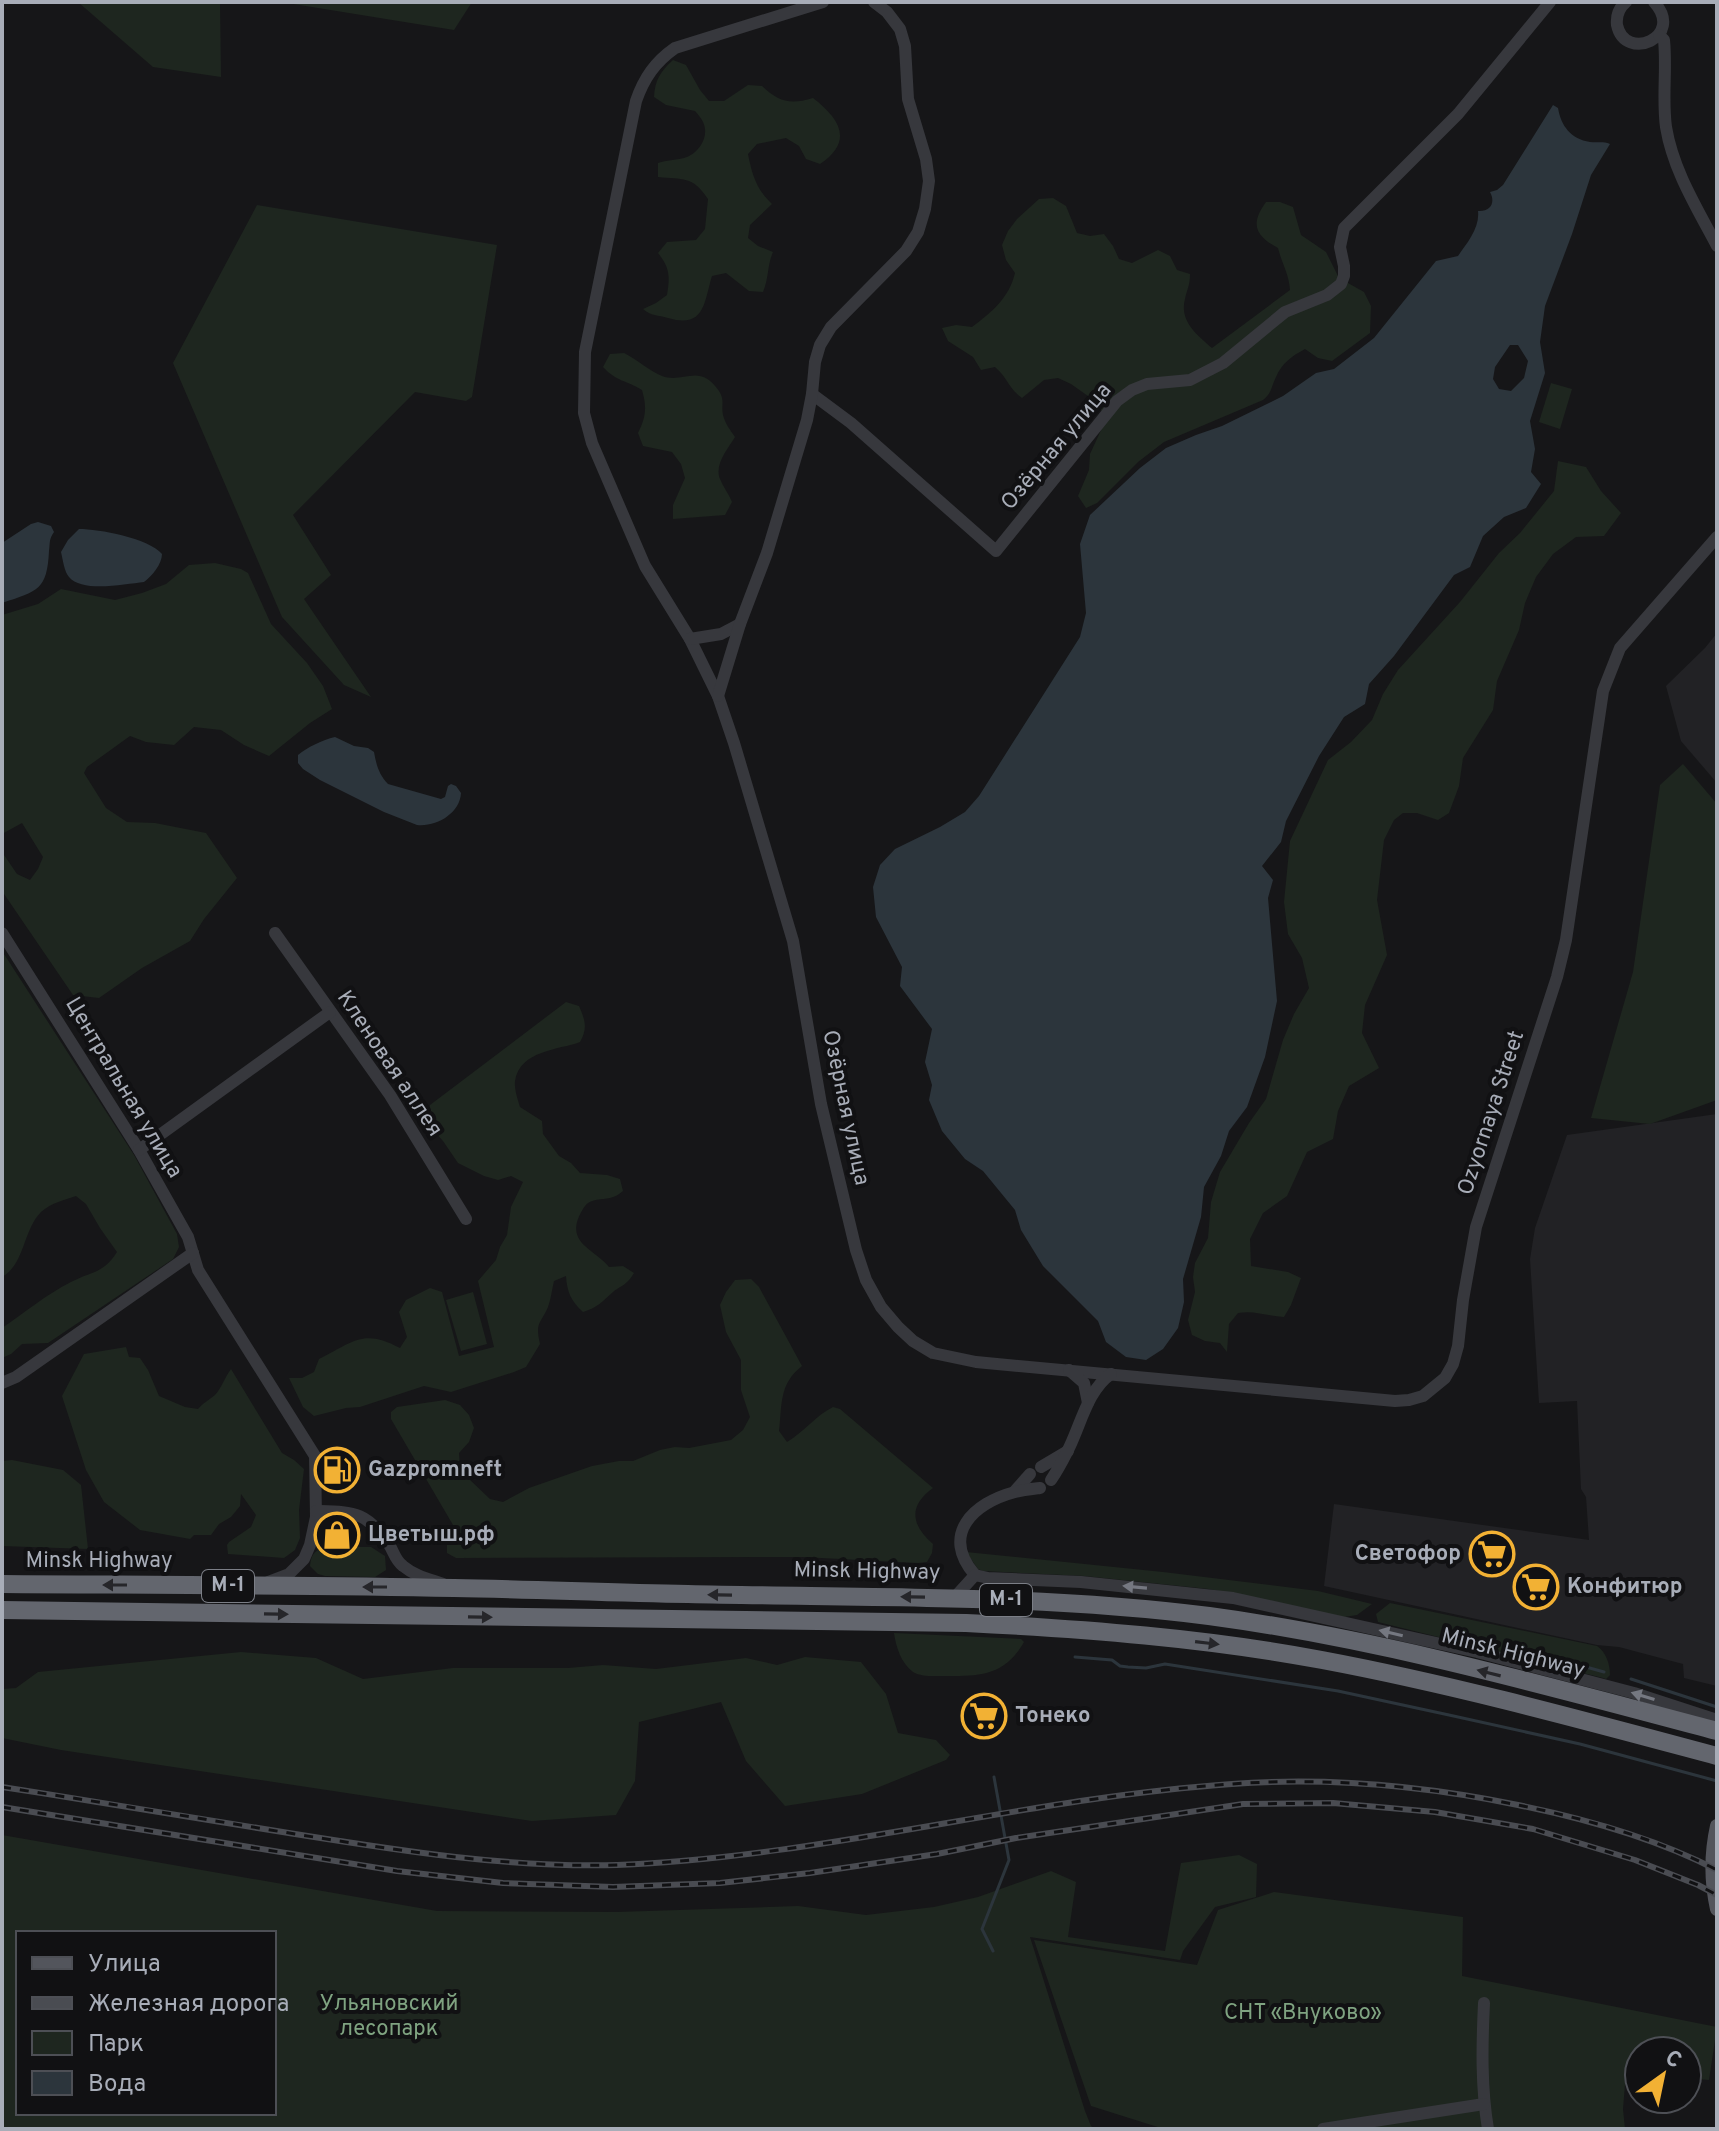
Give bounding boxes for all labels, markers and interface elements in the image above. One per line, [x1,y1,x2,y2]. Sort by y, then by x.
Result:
street label: Озёрная улица [996,378,1118,516]
street label: Кленовая аллея [330,986,448,1142]
street label: Центральная улица [58,993,188,1183]
street label: Ozyornaya Street [1453,1027,1531,1199]
street label: Озёрная улица [815,1028,875,1188]
fuel station icon: Gazpromneft [313,1446,361,1494]
place label: Gazpromneft [368,1457,502,1484]
shop icon: Цветыш.рф [313,1511,361,1559]
place label: Цветыш.рф [368,1522,495,1549]
supermarket icon: Светофор [1468,1530,1516,1578]
place label: Светофор [1355,1541,1461,1568]
street label: Minsk Highway [25,1548,173,1575]
street label: Minsk Highway [793,1557,941,1587]
supermarket icon: Конфитюр [1512,1563,1560,1611]
road number: М-1 [202,1570,254,1602]
place label: Конфитюр [1567,1574,1682,1601]
one-way arrow [102,1579,127,1591]
one-way arrow [1122,1580,1147,1593]
one-way arrow [362,1581,387,1593]
road number: М-1 [980,1584,1032,1616]
one-way arrow [707,1588,732,1601]
one-way arrow [900,1591,925,1603]
one-way arrow [264,1607,289,1620]
one-way arrow [468,1610,493,1623]
street label: Minsk Highway [1438,1623,1588,1685]
one-way arrow [1378,1626,1403,1639]
one-way arrow [1195,1637,1220,1650]
one-way arrow [1476,1666,1501,1678]
one-way arrow [1631,1689,1655,1702]
supermarket icon: Тонеко [960,1692,1008,1740]
place label: Тонеко [1015,1703,1090,1730]
legend [16,1931,276,2115]
text: Улица [88,1950,161,1980]
text: Железная дорога [88,1990,289,2020]
park label: Ульяновский лесопарк [319,1991,459,2043]
park label: СНТ «Внуково» [1224,2000,1382,2027]
text: Парк [88,2030,144,2060]
north arrow [1623,2035,1703,2115]
text: С [1659,2045,1686,2075]
text: Вода [88,2070,146,2100]

